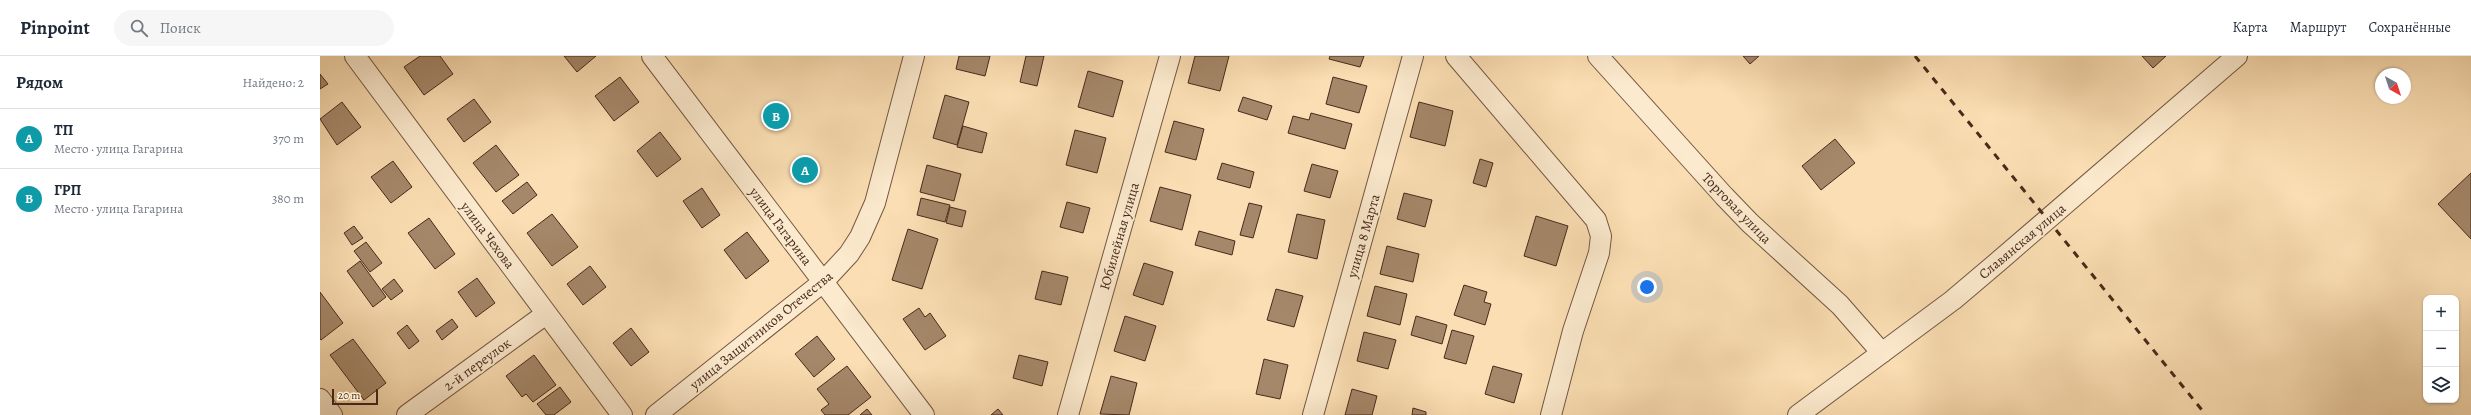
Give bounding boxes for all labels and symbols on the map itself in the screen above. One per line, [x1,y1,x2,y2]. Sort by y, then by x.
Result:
north arrow [2375,68,2411,104]
pin: B [763,101,789,131]
pin: A [792,155,818,185]
street label: Торговая улица [1698,168,1776,249]
street label: Юбилейная улица [1095,180,1144,292]
street label: улица Гагарина [744,182,817,270]
street label: улица 8 Марта [1342,192,1385,281]
street label: улица Чехова [455,197,519,273]
street label: Славянская улица [1975,199,2070,284]
street label: улица Защитников Отечества [685,266,837,395]
your location [1637,277,1657,297]
street label: 2-й переулок [440,334,515,395]
scale bar [332,387,378,406]

